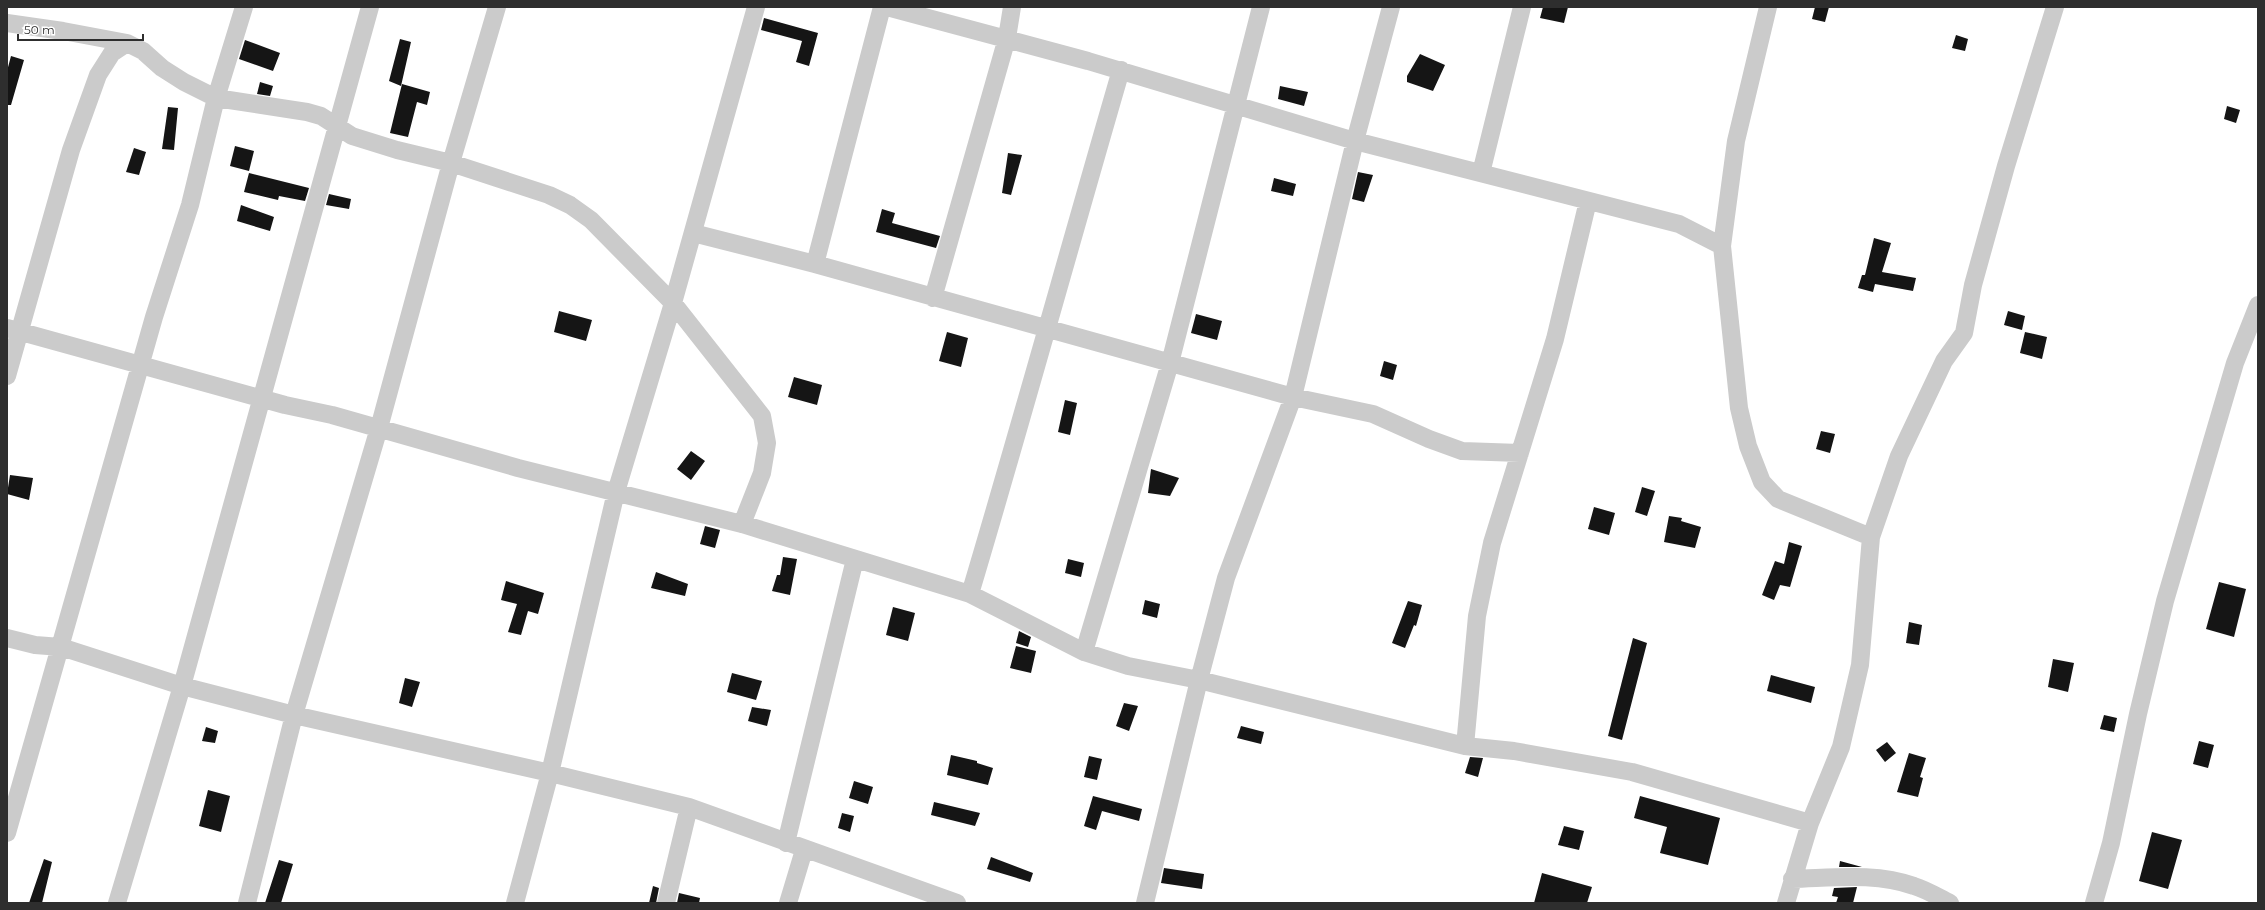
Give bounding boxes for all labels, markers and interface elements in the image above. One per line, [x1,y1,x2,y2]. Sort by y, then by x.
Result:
scale bar [18,16,143,42]
text: 50 m [24,22,55,37]

